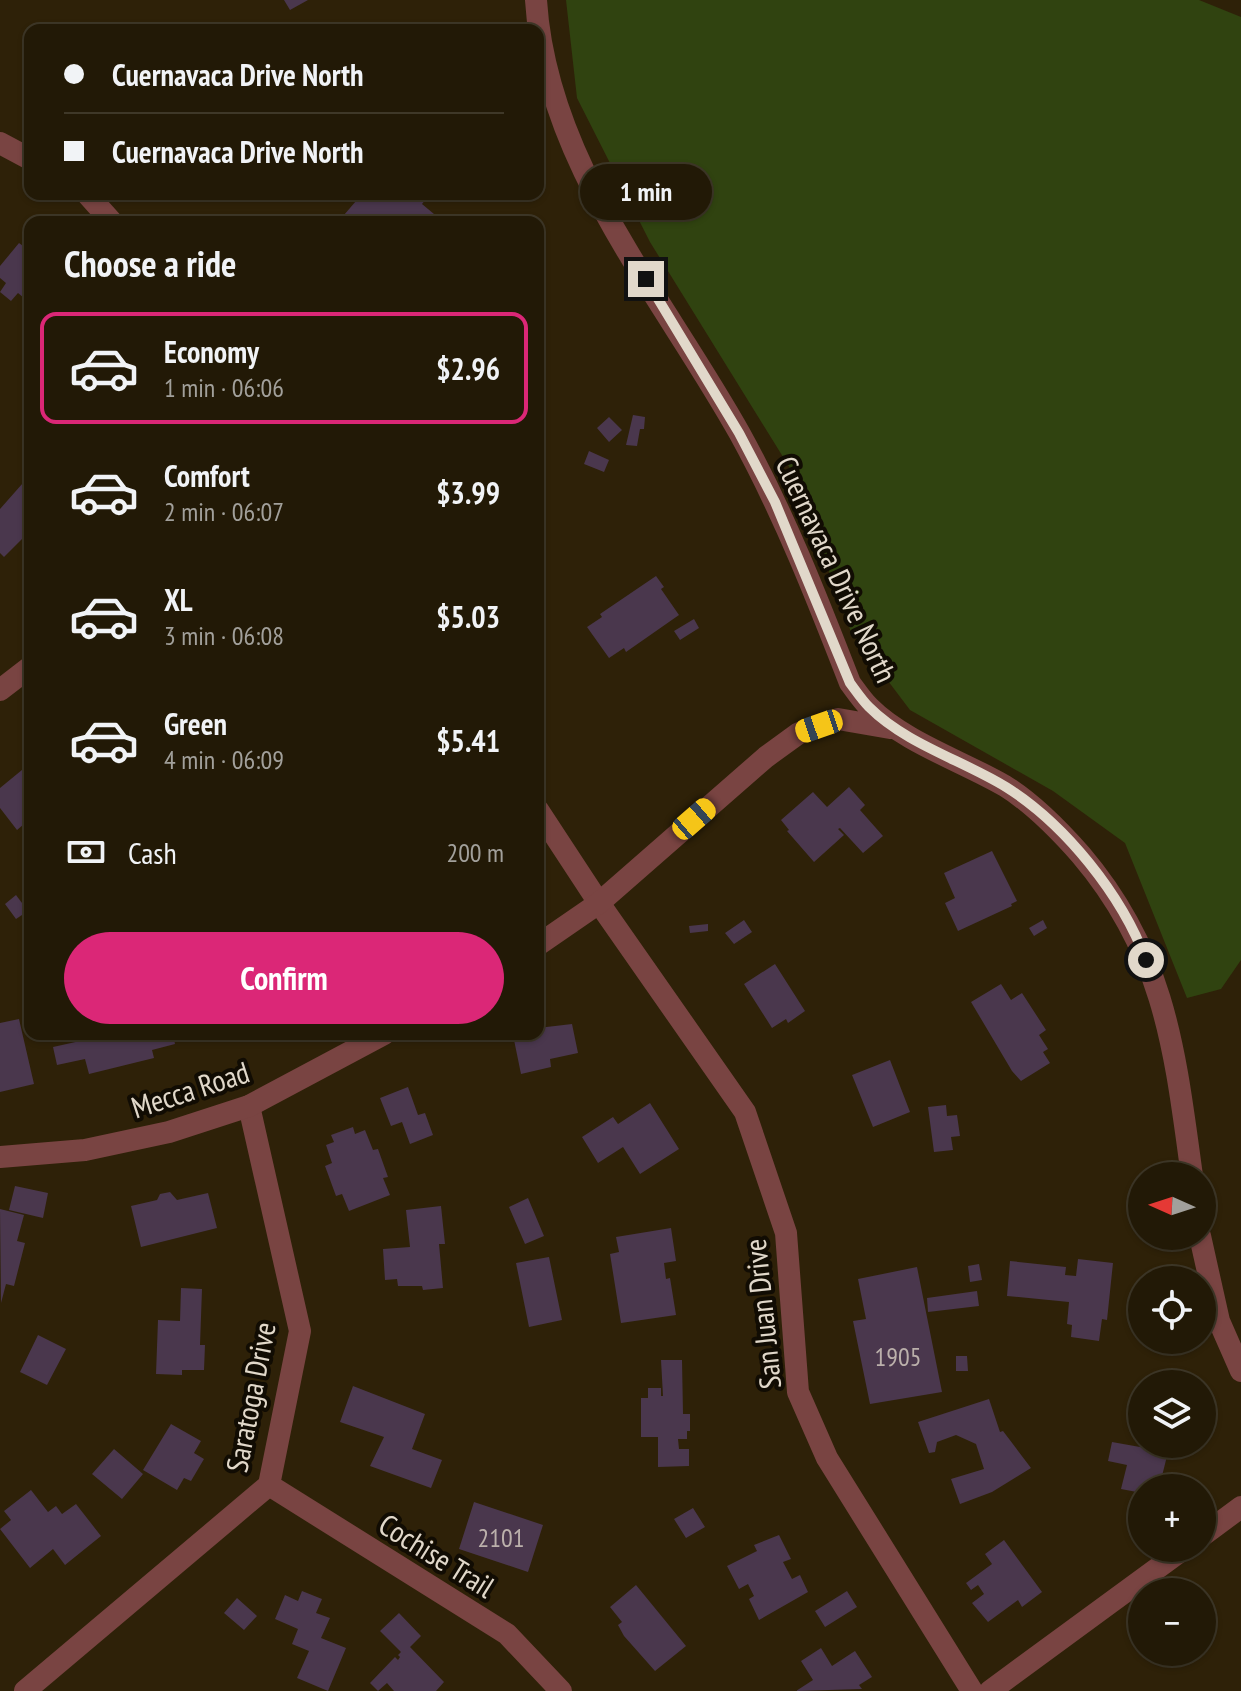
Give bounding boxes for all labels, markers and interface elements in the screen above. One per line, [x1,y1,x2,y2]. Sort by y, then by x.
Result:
text: Cuernavaca Drive North [112,55,363,94]
text: Cuernavaca Drive North [112,132,363,171]
callout: 1 min [580,163,712,219]
text: 1 min [620,175,672,208]
text: Choose a ride [64,240,236,287]
route end [628,261,664,297]
icon: car [68,332,140,404]
text: Economy [164,332,259,371]
text: $2.96 [436,349,500,388]
text: 1 min · 06:06 [164,371,284,404]
street label: Cuernavaca Drive North [768,450,906,688]
icon: car [68,456,140,528]
text: Comfort [164,456,250,495]
text: $3.99 [436,473,500,512]
text: 2 min · 06:07 [164,495,284,528]
icon: car [68,580,140,652]
text: XL [164,580,193,619]
text: $5.03 [436,597,500,636]
text: 3 min · 06:08 [164,619,284,652]
icon: car [68,704,140,776]
text: Green [164,704,227,743]
car [792,707,846,745]
text: $5.41 [436,721,500,760]
text: 4 min · 06:09 [164,743,284,776]
car [668,794,720,844]
icon: cash [64,830,108,874]
text: Cash [128,833,177,872]
text: 200 m [446,836,504,869]
button: Confirm [64,932,504,1024]
route start [1128,942,1164,978]
street label: Mecca Road [126,1052,254,1126]
north arrow [1128,1162,1216,1250]
map controls [1128,1162,1216,1666]
street label: San Juan Drive [735,1237,789,1391]
button: locate [1128,1266,1216,1354]
street label: Saratoga Drive [216,1319,284,1475]
house number: 1905 [875,1340,921,1373]
button: layers [1128,1370,1216,1458]
button: + [1128,1474,1216,1562]
street label: Cochise Trail [372,1504,502,1606]
house number: 2101 [478,1521,524,1554]
button: − [1128,1578,1216,1666]

